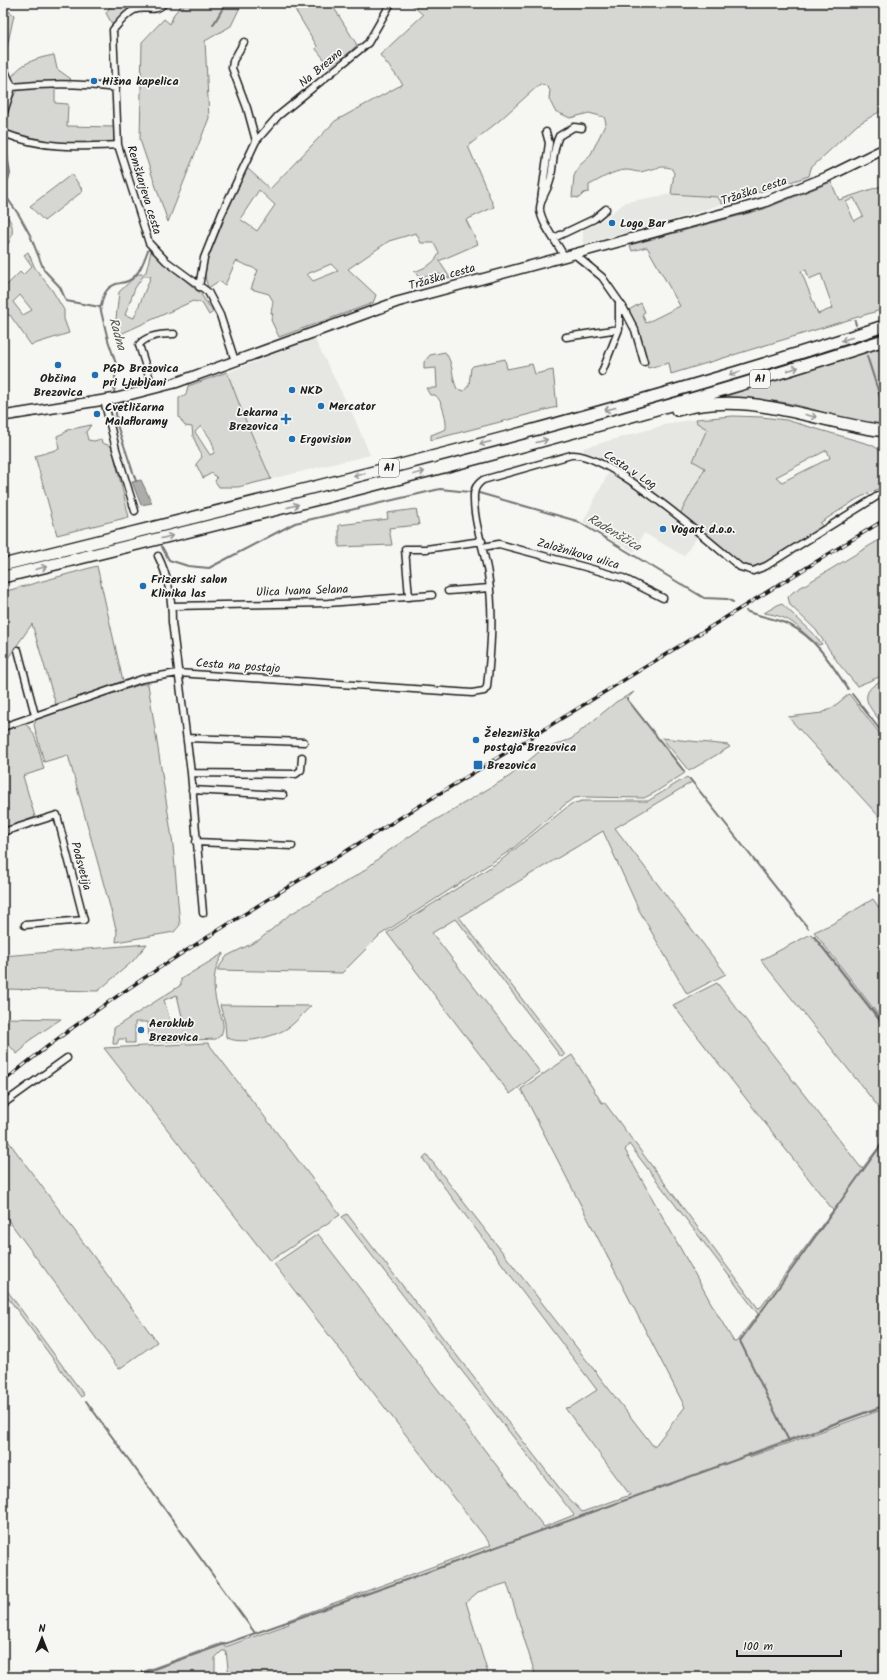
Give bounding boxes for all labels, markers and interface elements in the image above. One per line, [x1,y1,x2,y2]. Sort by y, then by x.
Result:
street label: Na Brezno [295,44,347,92]
place label: Hišna kapelica [102,72,179,91]
marker: Hišna kapelica [89,76,99,86]
street label: Remškarjeva cesta [121,143,167,237]
street label: Tržaška cesta [718,171,790,211]
place label: Logo Bar [620,214,666,233]
marker: Logo Bar [607,218,617,228]
street label: Tržaška cesta [406,258,478,296]
water label: Radna [102,315,132,354]
one-way arrow [841,335,853,343]
place label: PGD Brezovica pri Ljubljani [102,359,178,392]
marker: Občina Brezovica [53,360,63,370]
one-way arrow [787,365,800,372]
place label: Občina Brezovica [33,369,83,402]
marker: PGD Brezovica pri Ljubljani [90,370,100,380]
one-way arrow [729,370,742,377]
road number: A1 [750,370,770,388]
place label: NKD [300,381,323,400]
marker: NKD [287,385,297,395]
place label: Mercator [329,397,376,416]
place label: Cvetličarna Malafloramy [105,398,168,431]
marker: Mercator [316,401,326,411]
place label: Lekarna Brezovica [229,403,278,436]
one-way arrow [604,406,617,414]
marker: Cvetličarna Malafloramy [92,409,102,419]
one-way arrow [805,413,818,420]
marker: Lekarna Brezovica [281,414,291,424]
place label: Ergovision [300,430,352,449]
marker: Ergovision [287,434,297,444]
one-way arrow [535,436,548,444]
one-way arrow [479,440,492,447]
street label: Cesta v Log [600,446,661,495]
road number: A1 [379,459,399,477]
one-way arrow [412,469,425,476]
one-way arrow [353,472,366,480]
one-way arrow [286,501,299,509]
water label: Radenščica [583,509,646,558]
place label: Vogart d.o.o. [671,520,735,539]
marker: Vogart d.o.o. [658,524,668,534]
one-way arrow [160,533,173,540]
street label: Založnikova ulica [535,533,622,575]
one-way arrow [34,564,47,571]
place label: Frizerski salon Klinika las [151,570,228,603]
street label: Ulica Ivana Selana [256,580,349,602]
marker: Frizerski salon Klinika las [138,581,148,591]
street label: Cesta na postajo [195,654,281,678]
place label: Železniška postaja Brezovica [483,724,576,757]
marker: Železniška postaja Brezovica [471,735,481,745]
place label: Brezovica [487,756,536,775]
marker: Brezovica [472,759,484,771]
street label: Podsvetija [65,840,97,893]
place label: Aeroklub Brezovica [149,1014,198,1047]
marker: Aeroklub Brezovica [136,1025,146,1035]
north arrow [22,1618,62,1658]
text: N [39,1620,46,1638]
scale bar [737,1632,841,1658]
text: 100 m [743,1637,774,1656]

